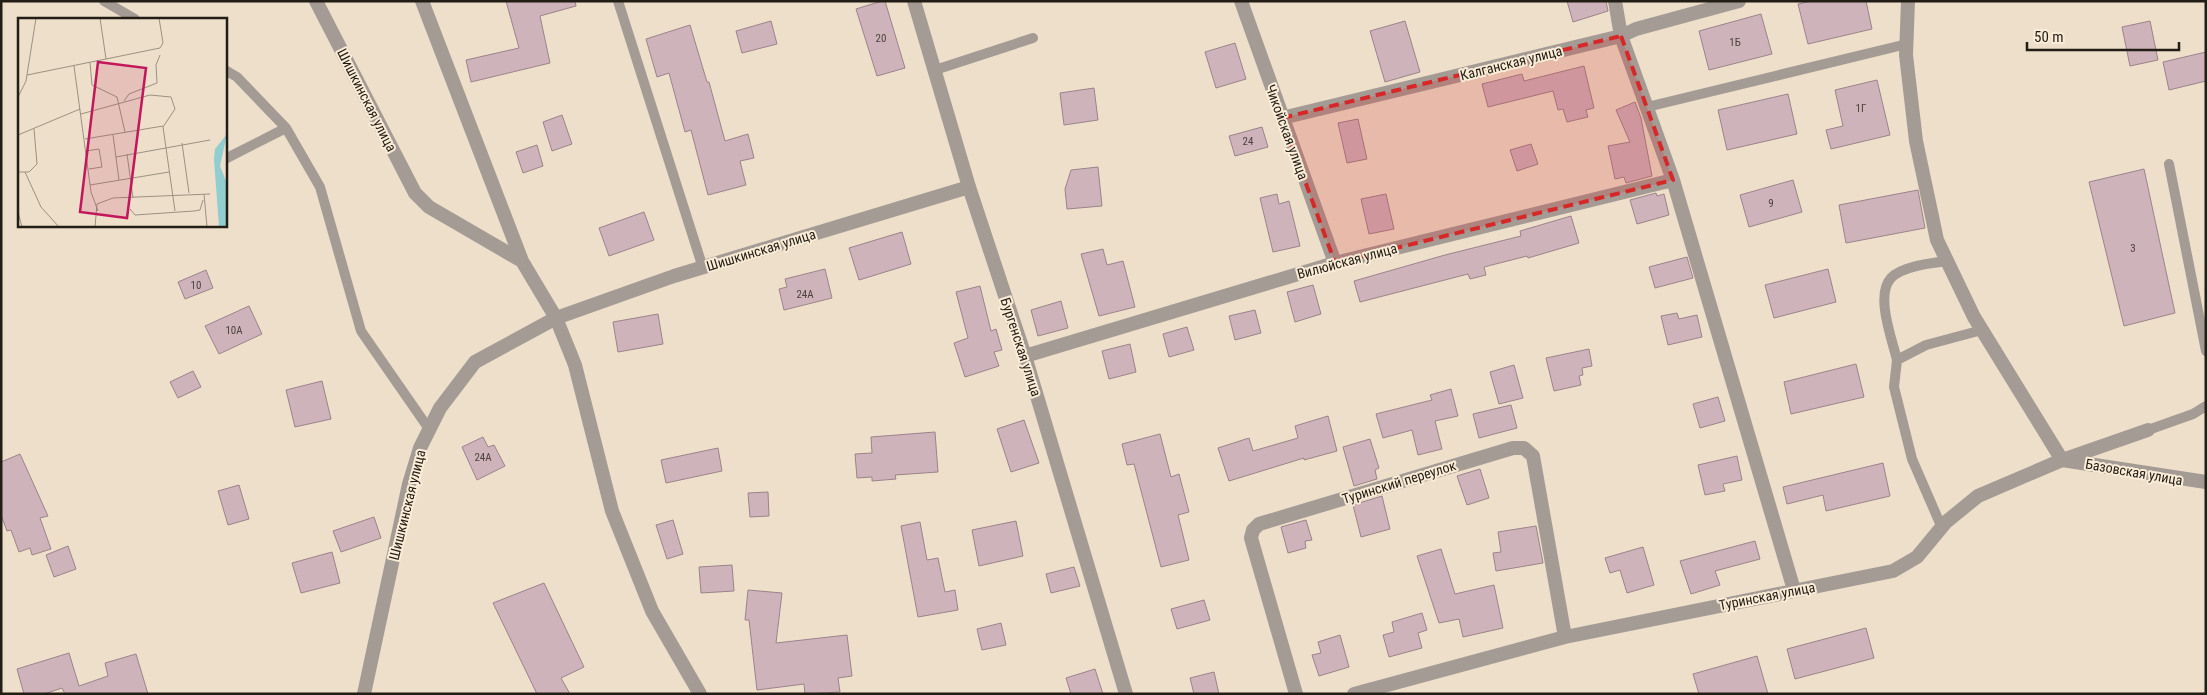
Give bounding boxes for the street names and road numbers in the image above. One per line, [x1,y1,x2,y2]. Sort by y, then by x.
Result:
street label: Калганская улица [1458,43,1564,83]
street label: Шишкинская улица [334,46,400,154]
street label: Чикойская улица [1262,82,1312,182]
street label: Шишкинская улица [705,226,817,274]
street label: Вилюйская улица [1295,240,1399,282]
street label: Бургенская улица [997,296,1045,398]
street label: Шишкинская улица [386,448,428,562]
street label: Базовская улица [2084,456,2184,488]
street label: Туринский переулок [1340,457,1458,507]
street label: Туринская улица [1718,579,1816,613]

